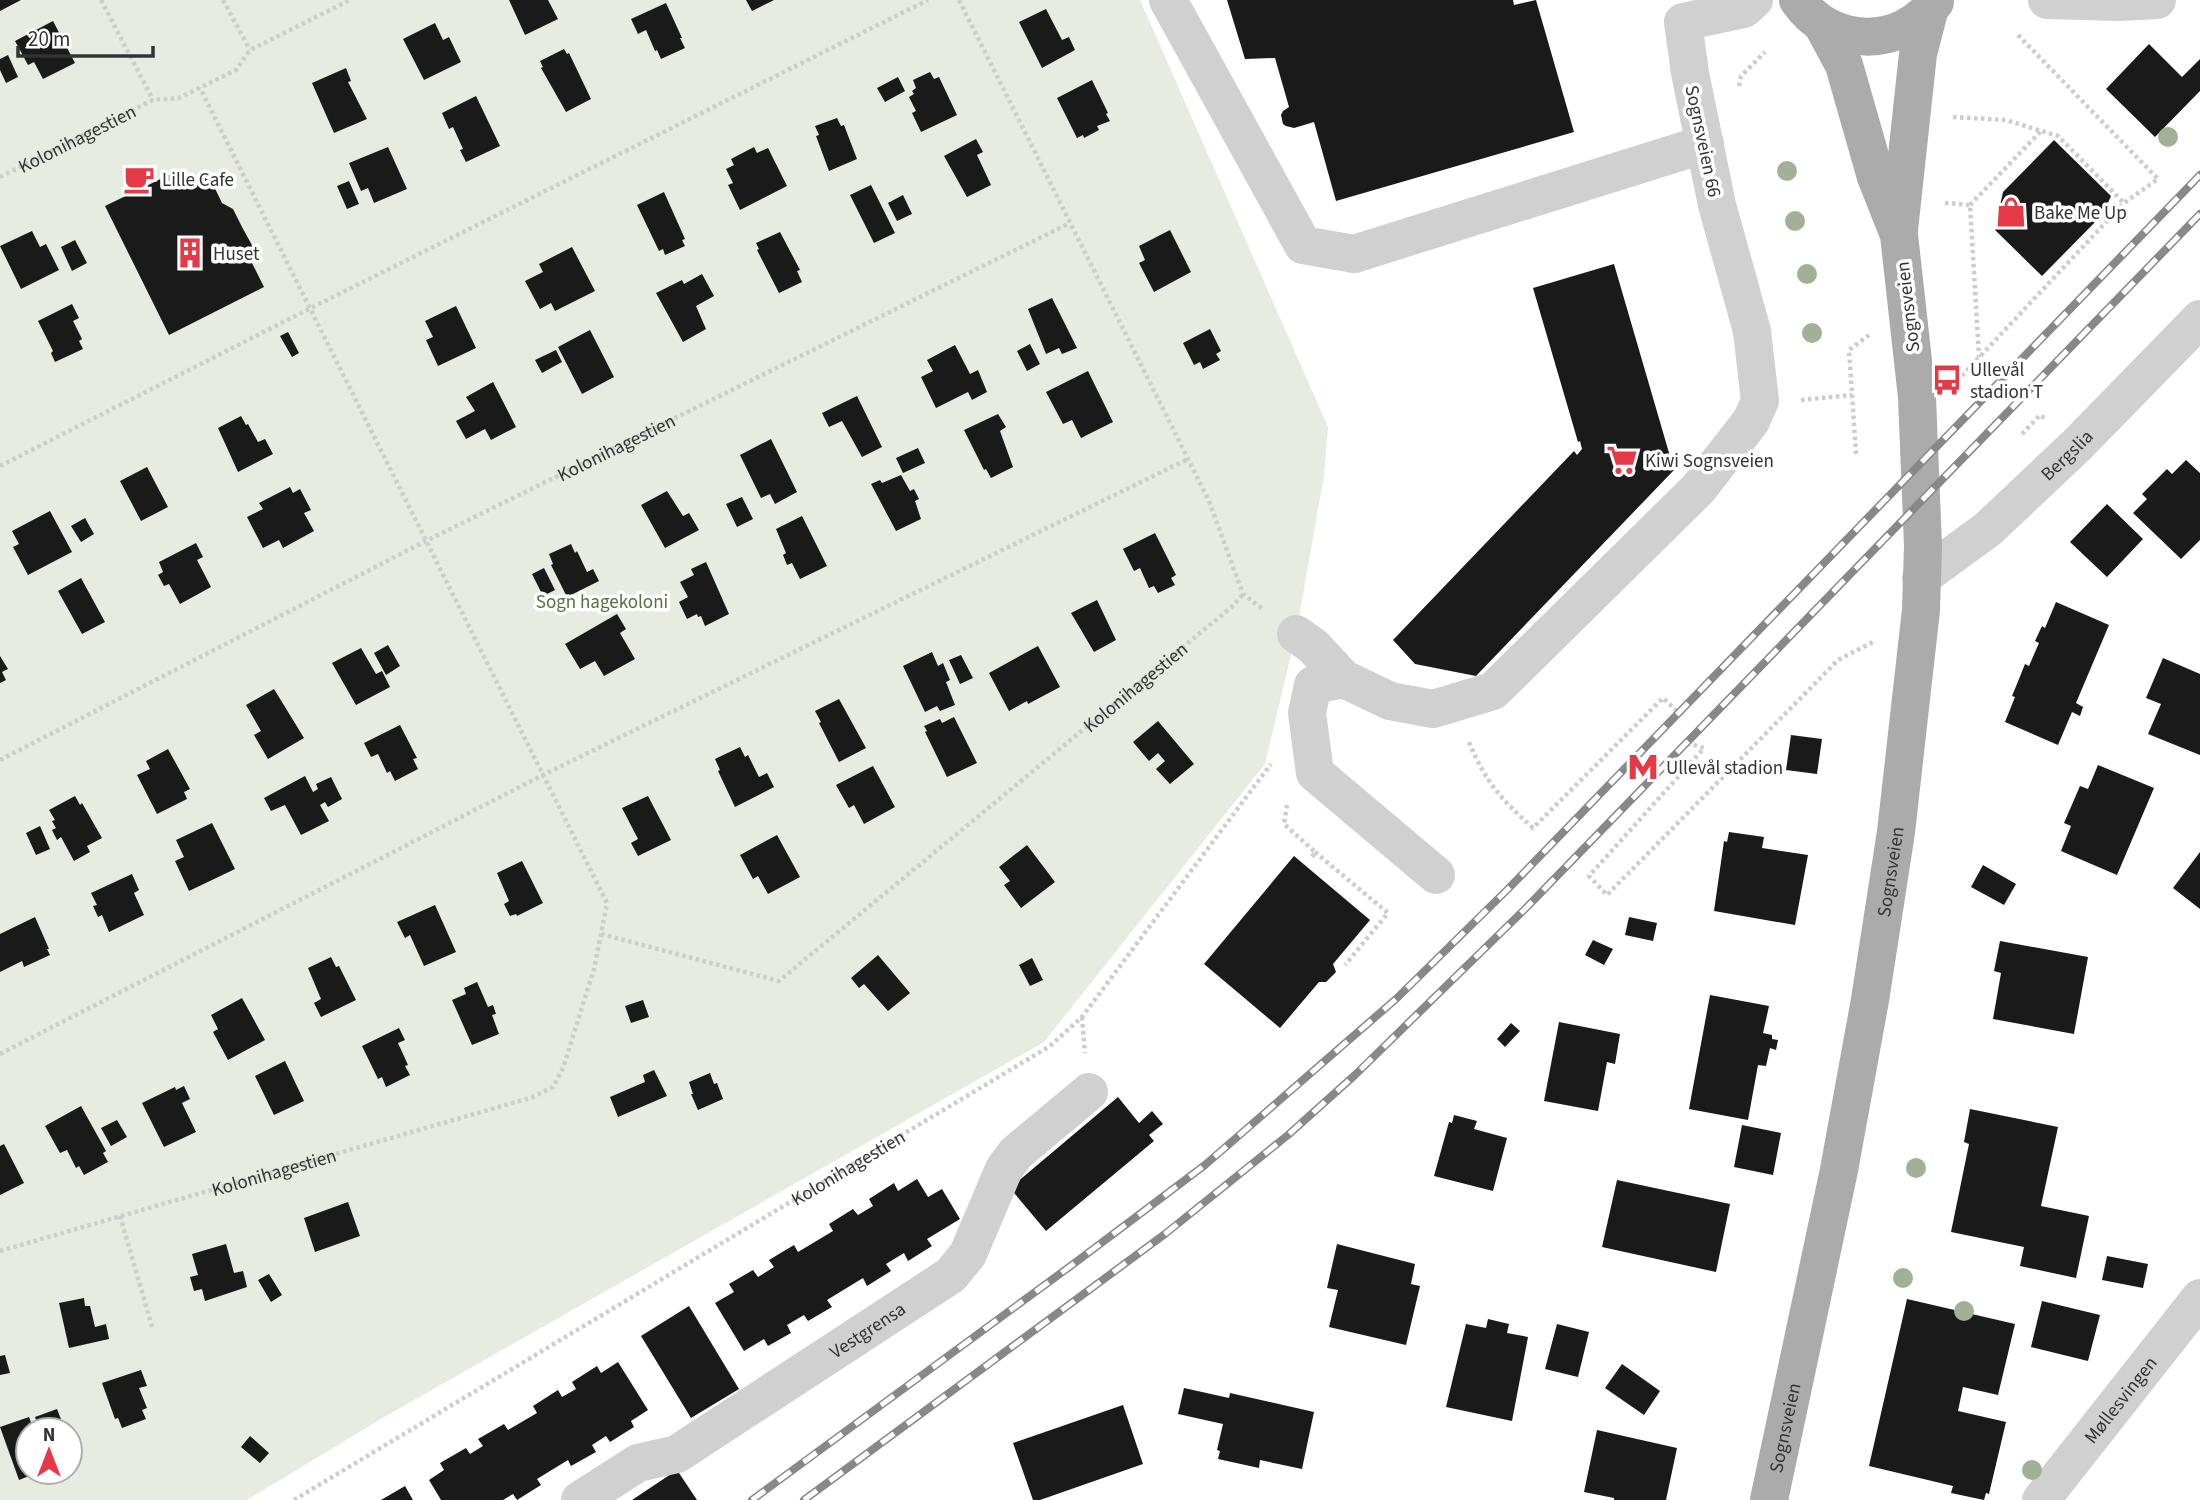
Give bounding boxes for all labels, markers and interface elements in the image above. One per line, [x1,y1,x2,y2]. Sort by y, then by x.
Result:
scale bar [18,14,152,58]
text: 20 m [28,24,70,54]
street label: Sognsveien 66 [1677,83,1728,200]
street label: Kolonihagestien [14,99,141,181]
cafe icon: Lille Cafe [122,162,156,196]
place label: Lille Cafe [162,167,234,194]
shop icon: Bake Me Up [1994,195,2028,229]
place label: Bake Me Up [2034,200,2127,227]
building icon: Huset [173,236,207,270]
place label: Huset [213,241,260,268]
street label: Sognsveien [1890,260,1927,354]
place label: Ullevål stadion T [1970,357,2043,406]
bus stop icon: Ullevål stadion T [1930,363,1964,397]
street label: Kolonihagestien [553,408,680,489]
street label: Bergslia [2035,424,2100,488]
supermarket icon: Kiwi Sognsveien [1605,443,1639,477]
place label: Kiwi Sognsveien [1645,448,1774,475]
park label: Sogn hagekoloni [536,589,668,616]
street label: Kolonihagestien [1078,637,1194,739]
metro station icon: Ullevål stadion [1626,750,1660,784]
place label: Ullevål stadion [1666,755,1783,782]
street label: Sognsveien [1871,825,1912,919]
street label: Kolonihagestien [786,1124,911,1213]
street label: Kolonihagestien [209,1142,340,1204]
street label: Vestgrensa [825,1296,911,1366]
street label: Møllesvingen [2078,1351,2164,1450]
street label: Sognsveien [1763,1381,1808,1475]
north arrow [14,1416,84,1486]
text: N [43,1422,55,1449]

